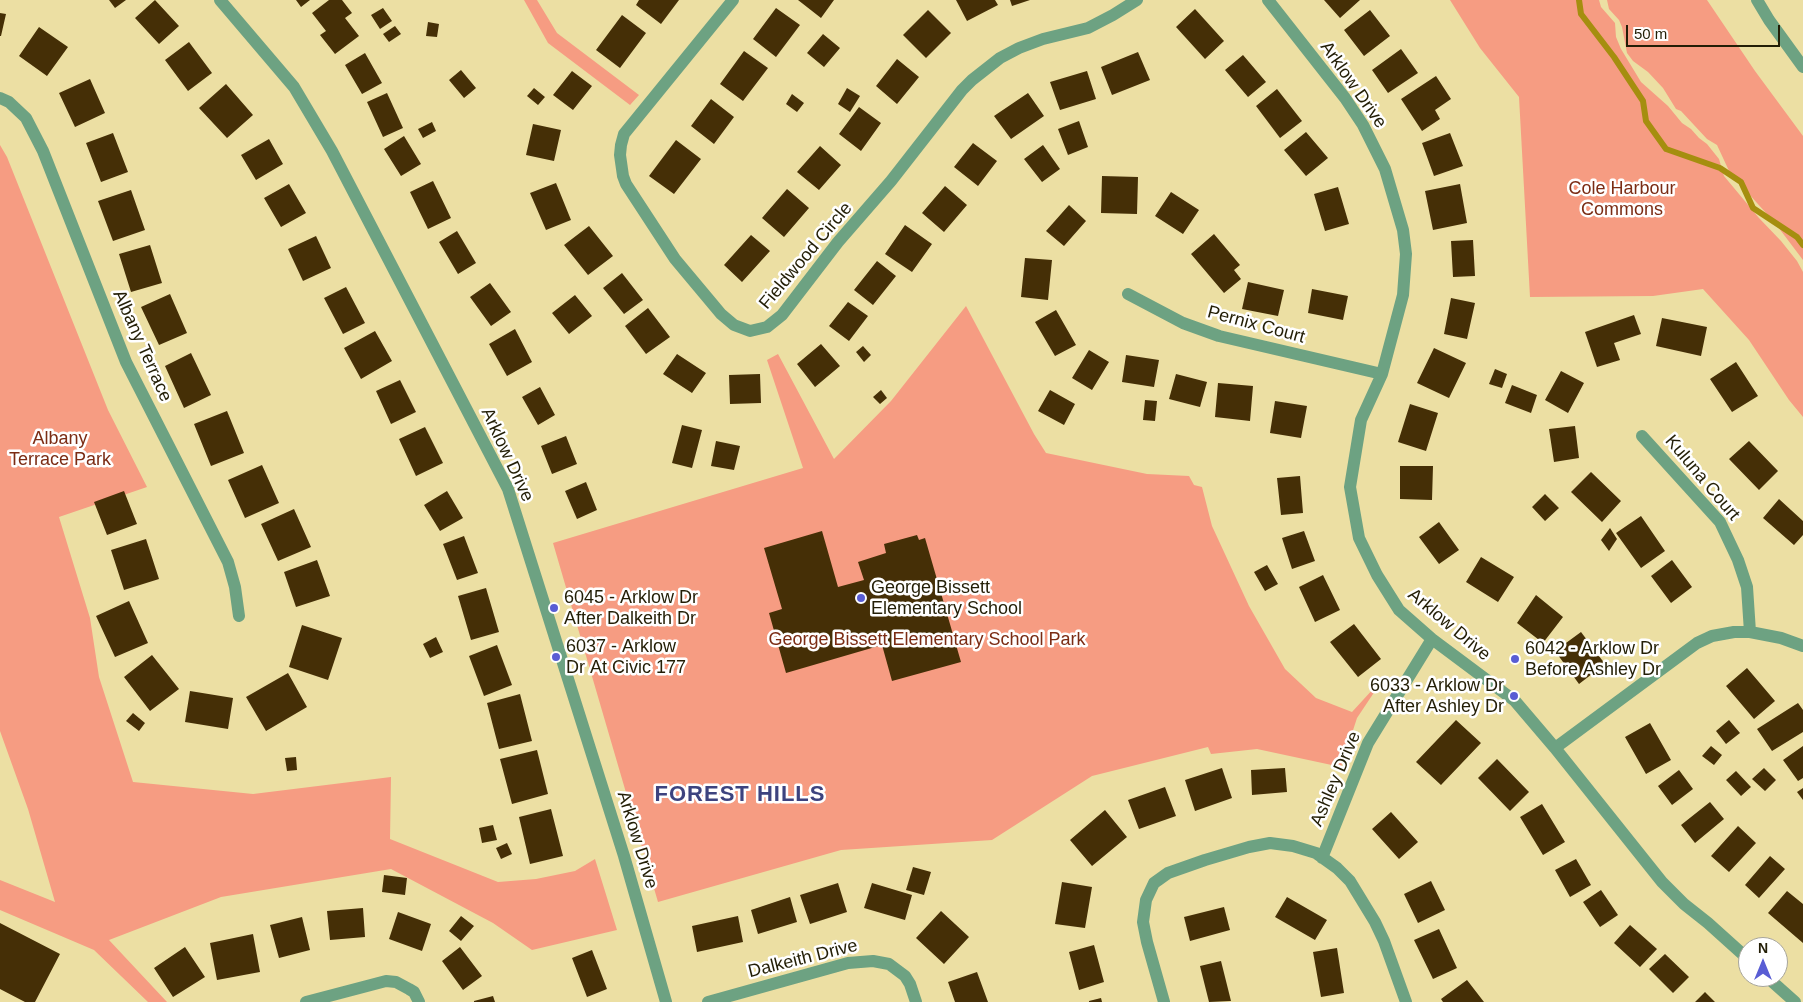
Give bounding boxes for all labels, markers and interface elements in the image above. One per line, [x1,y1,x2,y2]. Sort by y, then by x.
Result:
scale bar [1628,15,1782,47]
text: 50 m [1634,25,1667,42]
street label: Arklow Drive [1315,37,1391,133]
park label: Cole Harbour Commons [1568,178,1676,220]
street label: Fieldwood Circle [755,198,857,314]
street label: Albany Terrace [108,287,176,405]
street label: Pernix Court [1205,302,1307,348]
street label: Arklow Drive [476,405,538,505]
park label: Albany Terrace Park [9,428,111,470]
street label: Kuluna Court [1660,431,1744,525]
place label: George Bissett Elementary School [871,577,1022,620]
street label: Arklow Drive [1403,584,1495,666]
place label: 6045 - Arklow Dr After Dalkeith Dr [564,587,698,630]
marker: George Bissett Elementary School [855,592,867,604]
marker: 6045 - Arklow Dr After Dalkeith Dr [548,602,560,614]
park label: George Bissett Elementary School Park [768,629,1086,651]
place label: 6037 - Arklow Dr At Civic 177 [566,636,686,679]
place label: 6042 - Arklow Dr Before Ashley Dr [1525,638,1661,681]
marker: 6037 - Arklow Dr At Civic 177 [550,651,562,663]
marker: 6042 - Arklow Dr Before Ashley Dr [1509,653,1521,665]
place label: 6033 - Arklow Dr After Ashley Dr [1370,675,1504,718]
marker: 6033 - Arklow Dr After Ashley Dr [1508,690,1520,702]
street label: Ashley Drive [1306,728,1366,830]
district label: FOREST HILLS [653,782,827,808]
street label: Arklow Drive [612,789,662,891]
street label: Dalkeith Drive [746,935,860,983]
north arrow [1738,937,1788,987]
text: N [1758,940,1768,956]

